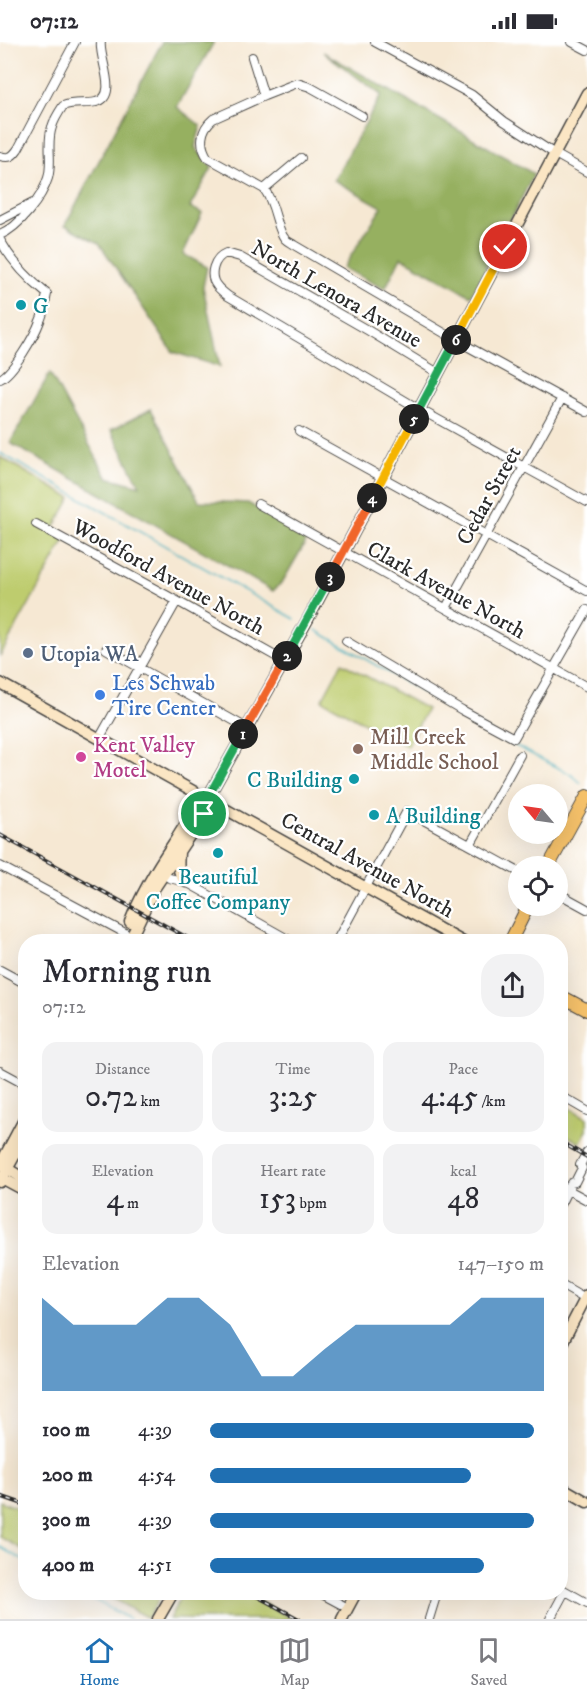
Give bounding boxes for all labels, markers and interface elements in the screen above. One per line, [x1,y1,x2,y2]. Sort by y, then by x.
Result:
text: 07:12 [30,8,78,35]
pin [479,221,530,272]
icon: check [488,230,521,263]
street label: North Lenora Avenue [246,235,426,354]
place label: G [33,293,48,320]
marker: G [14,298,28,312]
pin: 6 [441,325,471,355]
text: 6 [452,330,460,350]
pin: 5 [399,404,429,434]
text: 5 [410,409,418,429]
street label: Cedar Street [451,442,528,550]
pin: 4 [357,483,387,513]
text: 4 [367,488,377,508]
street label: Woodford Avenue North [66,513,270,642]
street label: Clark Avenue North [362,535,531,645]
pin: 3 [315,562,345,592]
text: 3 [327,567,333,587]
place label: Utopia WA [40,641,140,668]
pin: 2 [272,641,302,671]
marker: Utopia WA [21,646,35,660]
text: 2 [283,646,291,666]
place label: Les Schwab Tire Center [112,670,217,722]
marker: Les Schwab Tire Center [93,688,107,702]
pin: 1 [228,719,258,749]
text: 1 [240,724,246,744]
place label: Mill Creek Middle School [370,724,499,776]
place label: Kent Valley Motel [93,732,196,784]
marker: Mill Creek Middle School [351,742,365,756]
marker: Kent Valley Motel [74,750,88,764]
place label: C Building [247,767,342,794]
marker: C Building [347,772,361,786]
north arrow [508,784,568,844]
map controls [508,784,568,916]
pin [178,788,229,839]
icon: arrive [187,797,220,830]
place label: A Building [386,803,481,830]
street label: Central Avenue North [276,806,459,924]
marker: A Building [367,808,381,822]
marker: Beautiful Coffee Company [211,846,225,860]
button: locate [508,856,568,916]
place label: Beautiful Coffee Company [146,864,291,916]
text: Morning run [42,952,211,993]
button: share [481,954,544,1017]
text: 07:12 [42,995,86,1020]
text: Distance [95,1059,150,1079]
text: Time [276,1059,310,1079]
text: Pace [449,1059,478,1079]
text: 0.72 [85,1079,137,1116]
text: 3:25 [269,1079,317,1116]
text: 4:45 [421,1079,478,1116]
text: km [137,1091,160,1111]
text: /km [478,1091,506,1111]
text: Elevation [92,1161,154,1181]
text: Heart rate [260,1161,326,1181]
text: kcal [450,1161,476,1181]
text: 4 [106,1181,124,1218]
text: 153 [259,1181,296,1218]
text: 48 [447,1181,479,1218]
text: m [124,1193,139,1213]
text: bpm [296,1193,327,1213]
text: Elevation [42,1252,119,1277]
text: 147–150 m [457,1252,544,1277]
text: 100 m [42,1418,90,1443]
text: 4:39 [138,1418,172,1443]
text: 200 m [42,1463,93,1488]
text: 4:54 [138,1463,175,1488]
text: 300 m [42,1508,90,1533]
text: 4:39 [138,1508,172,1533]
text: 400 m [42,1553,94,1578]
text: 4:51 [138,1553,172,1578]
tab: Home [80,1634,119,1690]
tab: Map [278,1634,311,1690]
tab: Saved [471,1634,507,1690]

